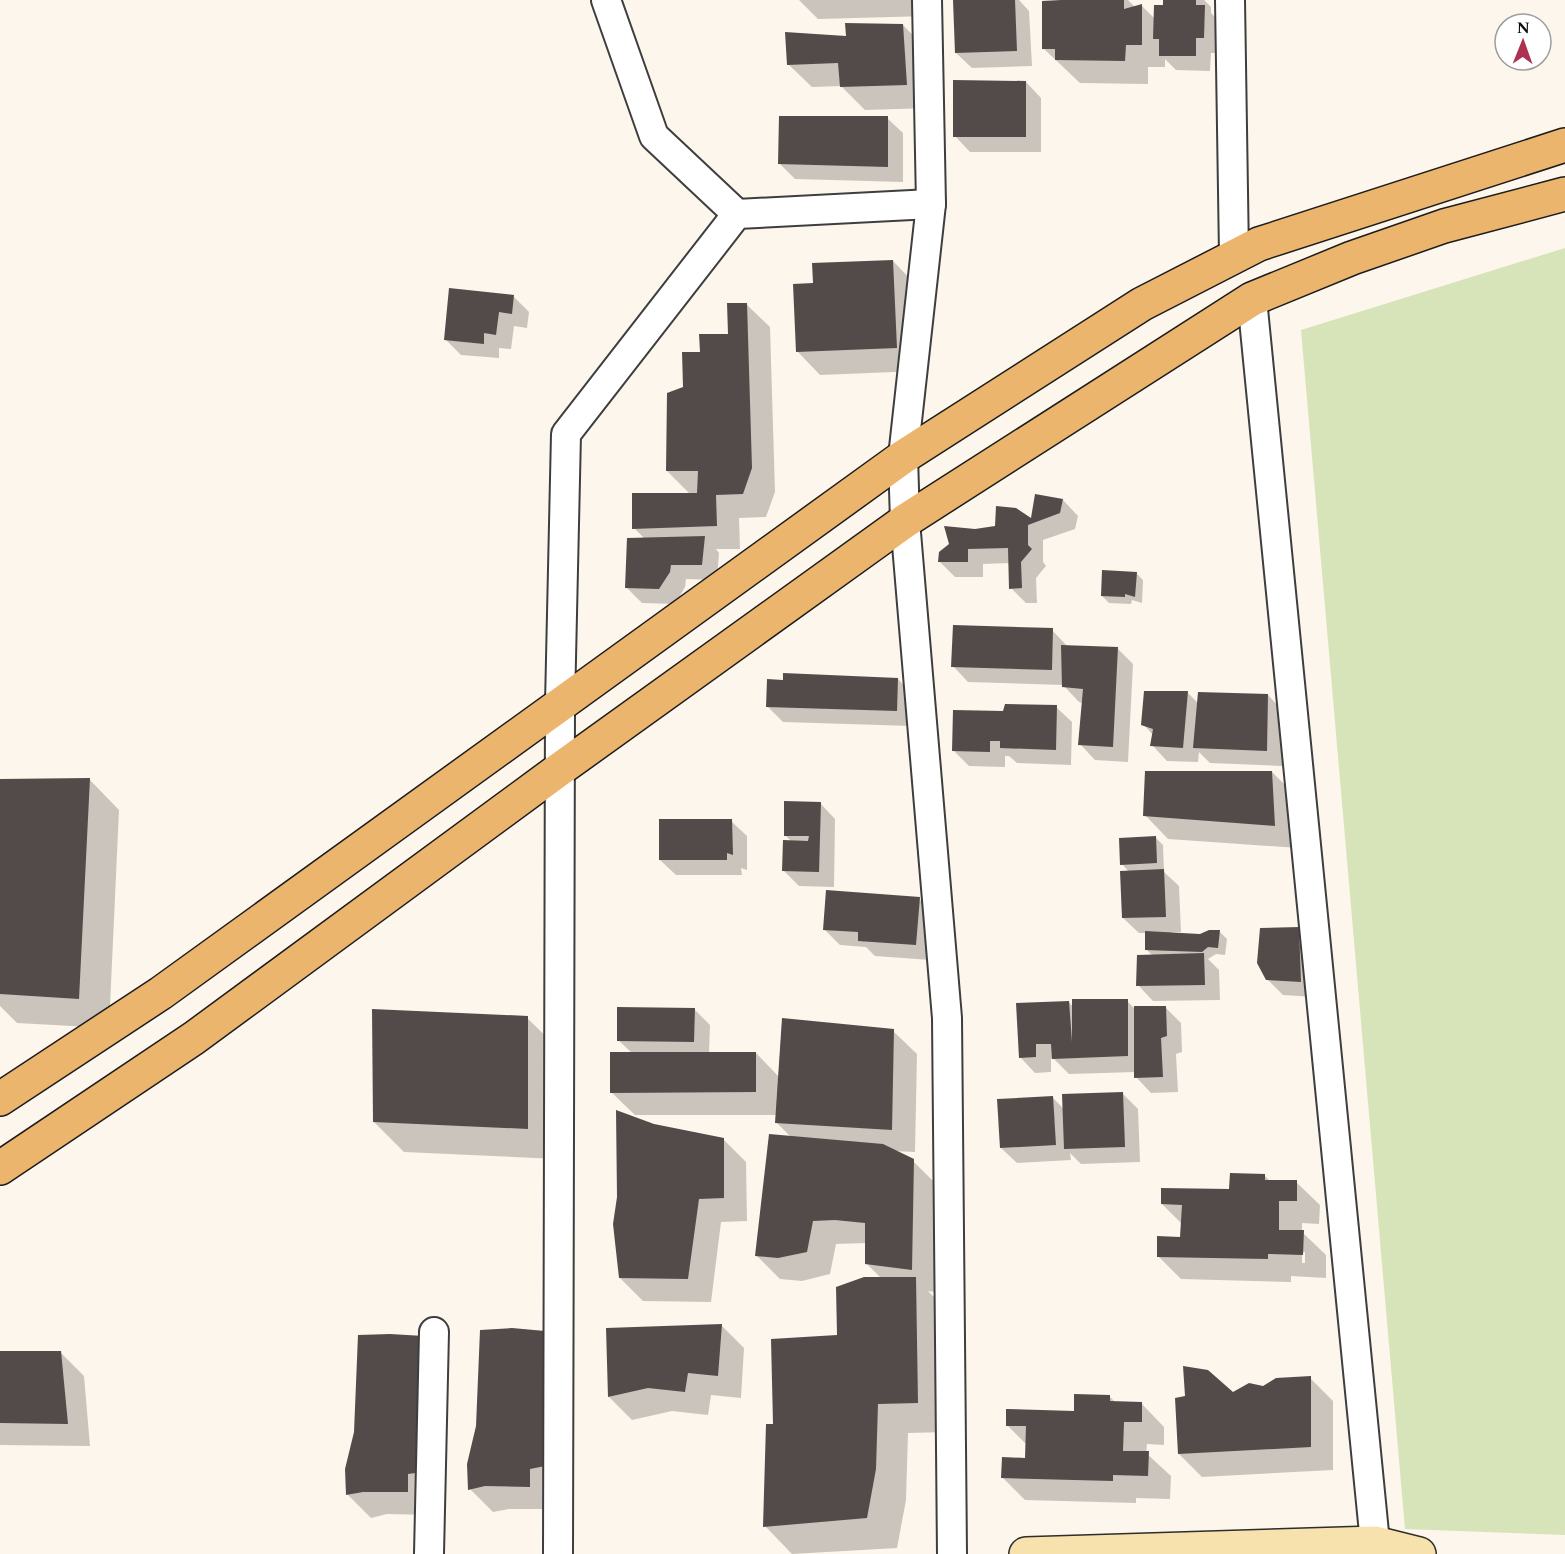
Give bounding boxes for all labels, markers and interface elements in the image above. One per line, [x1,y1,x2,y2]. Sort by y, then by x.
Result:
north arrow [1493,12,1553,72]
text: N [1517,16,1530,40]

